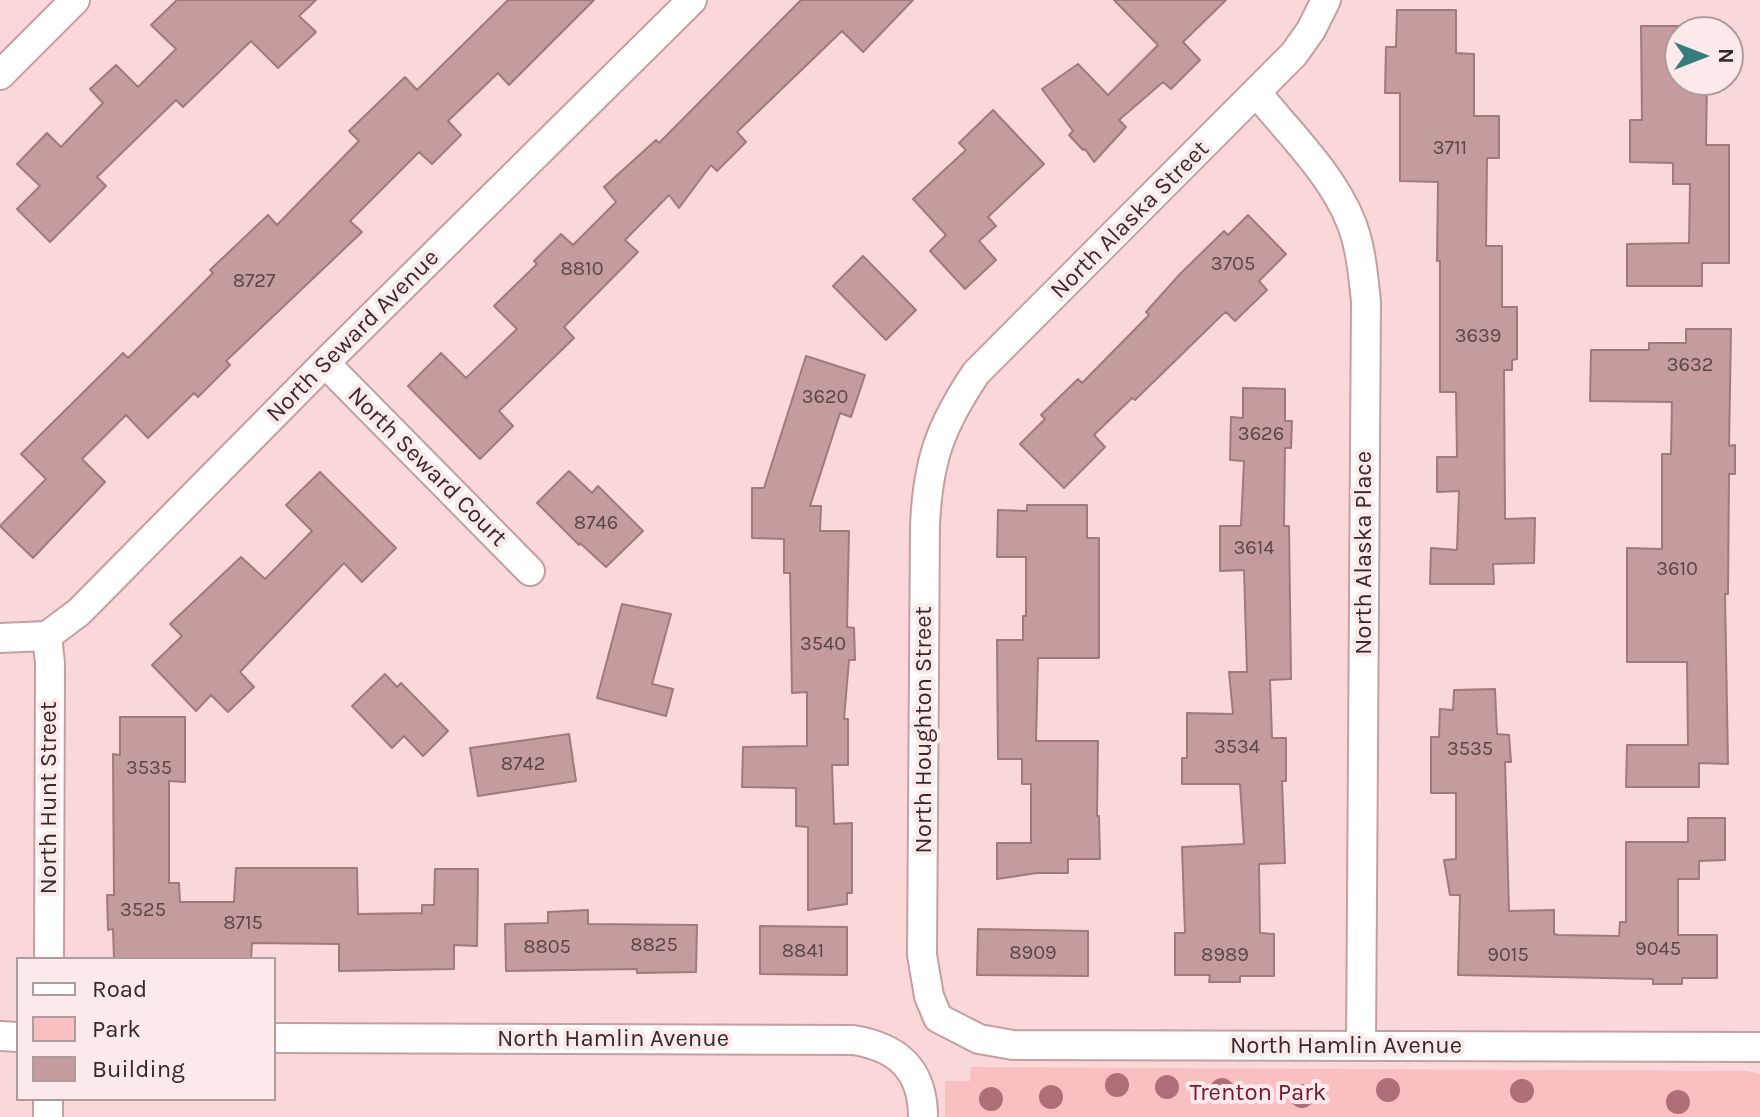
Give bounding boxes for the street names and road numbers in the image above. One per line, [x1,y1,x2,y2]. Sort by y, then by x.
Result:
street label: North Alaska Street [1045,135,1215,305]
street label: North Seward Avenue [261,244,445,428]
street label: North Seward Court [341,381,513,553]
street label: North Alaska Place [1350,451,1378,655]
street label: North Houghton Street [910,606,938,854]
street label: North Hunt Street [35,701,63,895]
street label: North Hamlin Avenue [497,1025,729,1053]
street label: North Hamlin Avenue [1230,1032,1462,1060]

